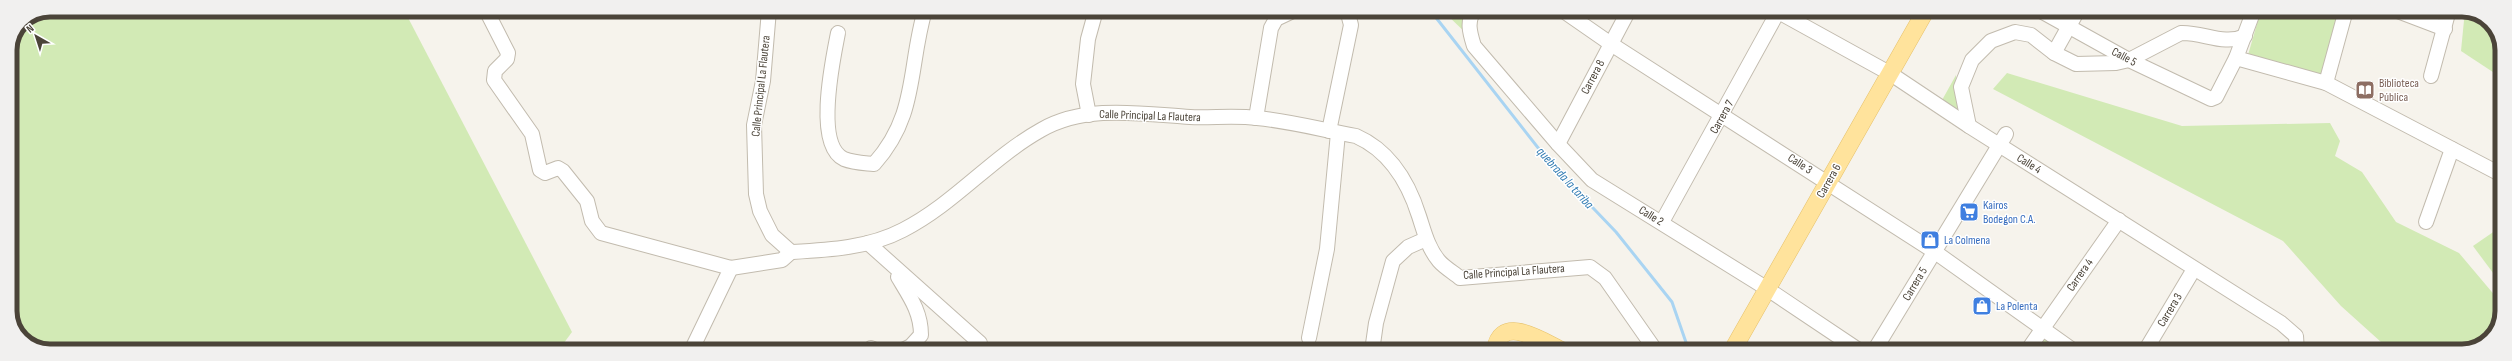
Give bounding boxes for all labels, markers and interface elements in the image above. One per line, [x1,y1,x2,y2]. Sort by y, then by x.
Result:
north arrow [16,16,56,56]
text: N [24,22,36,36]
street label: Calle Principal La Flautera [748,34,774,137]
street label: Calle 5 [2109,44,2139,70]
street label: Carrera 8 [1578,57,1608,97]
place label: Biblioteca Pública [2379,76,2419,105]
library icon: Biblioteca Pública [2354,79,2376,101]
street label: Carrera 7 [1707,97,1737,137]
street label: Calle Principal La Flautera [1099,107,1201,125]
water label: quebrada la tariba [1533,144,1597,213]
street label: Calle 3 [1785,151,1815,177]
street label: Calle 4 [2014,151,2044,177]
street label: Carrera 6 [1813,161,1845,201]
place label: Kairos Bodegon C.A. [1983,198,2036,227]
supermarket icon: Kairos Bodegon C.A. [1958,201,1980,223]
street label: Calle 2 [1636,203,1666,229]
shop icon: La Colmena [1919,229,1941,251]
place label: La Colmena [1944,233,1991,248]
street label: Carrera 4 [2063,256,2097,294]
street label: Calle Principal La Flautera [1463,261,1566,283]
street label: Carrera 5 [1899,264,1931,303]
street label: Carrera 3 [2154,290,2186,330]
shop icon: La Polenta [1971,295,1993,317]
place label: La Polenta [1996,299,2038,314]

